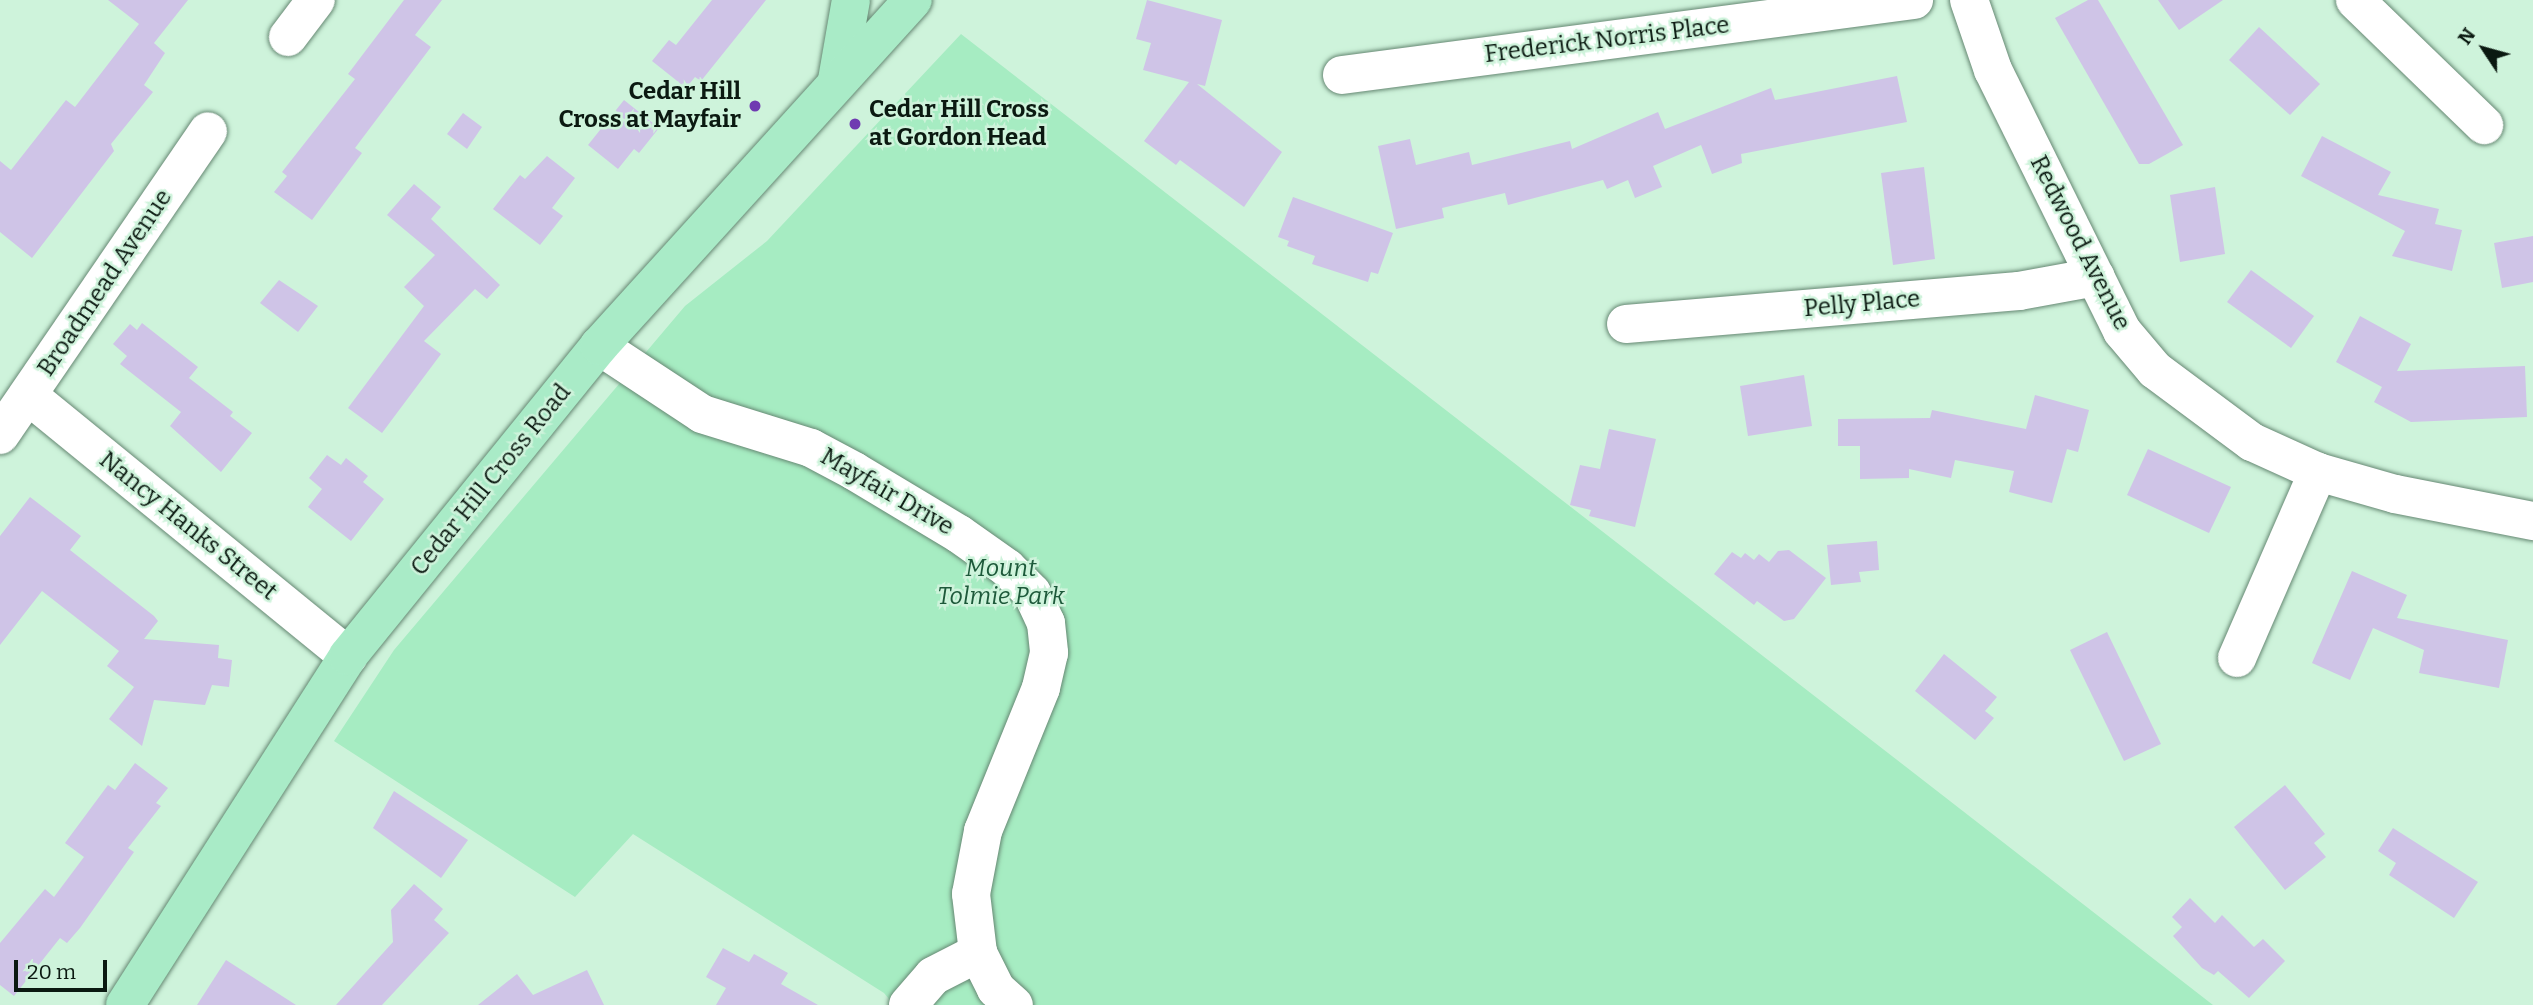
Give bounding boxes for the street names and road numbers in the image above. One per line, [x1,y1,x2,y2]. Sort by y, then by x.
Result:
street label: Frederick Norris Place [1483,11,1731,69]
street label: Redwood Avenue [2024,151,2136,335]
street label: Broadmead Avenue [32,184,178,382]
street label: Pelly Place [1803,285,1921,323]
street label: Cedar Hill Cross Road [405,378,577,582]
street label: Mayfair Drive [815,442,959,542]
street label: Nancy Hanks Street [93,445,283,607]

